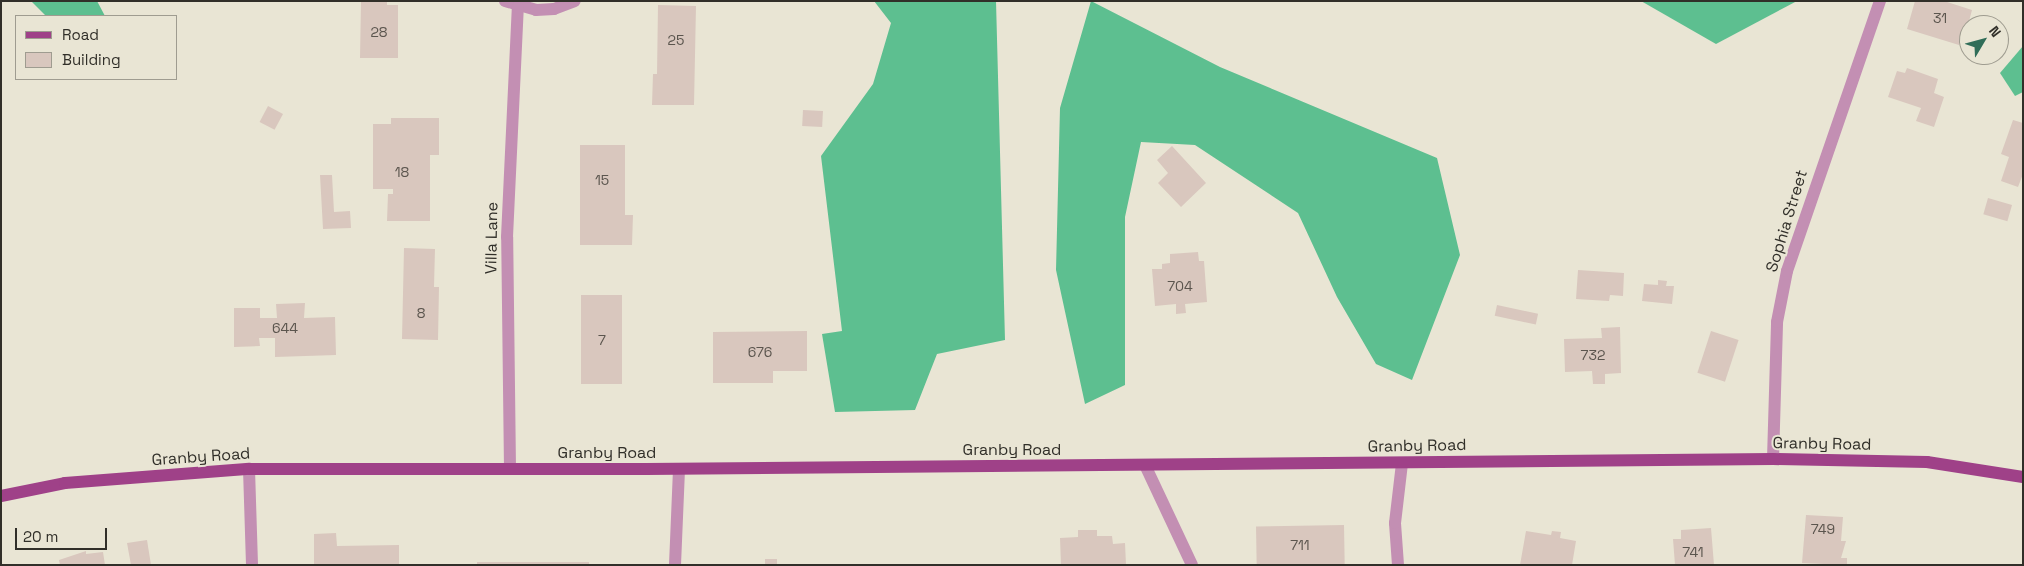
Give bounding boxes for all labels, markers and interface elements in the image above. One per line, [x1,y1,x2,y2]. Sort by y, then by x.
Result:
house number: 31 [1933,10,1947,26]
legend [15,15,178,80]
north arrow [1959,15,2009,65]
text: N [1985,22,2005,41]
house number: 28 [370,24,388,40]
text: Road [62,25,99,44]
house number: 25 [668,32,684,48]
text: Building [62,50,121,69]
house number: 18 [395,164,409,180]
street label: Sophia Street [1762,168,1812,274]
house number: 15 [595,172,609,188]
street label: Villa Lane [482,202,502,274]
house number: 704 [1167,278,1193,294]
house number: 8 [417,305,425,321]
house number: 644 [272,320,298,336]
house number: 7 [598,332,606,348]
house number: 676 [748,344,772,360]
house number: 732 [1581,347,1605,363]
street label: Granby Road [1772,434,1872,454]
street label: Granby Road [1367,436,1467,456]
street label: Granby Road [963,440,1061,460]
street label: Granby Road [558,443,656,463]
street label: Granby Road [151,444,251,470]
scale bar [18,518,110,550]
house number: 749 [1811,521,1835,537]
text: 20 m [23,527,58,546]
house number: 711 [1290,537,1310,553]
house number: 741 [1682,544,1704,560]

